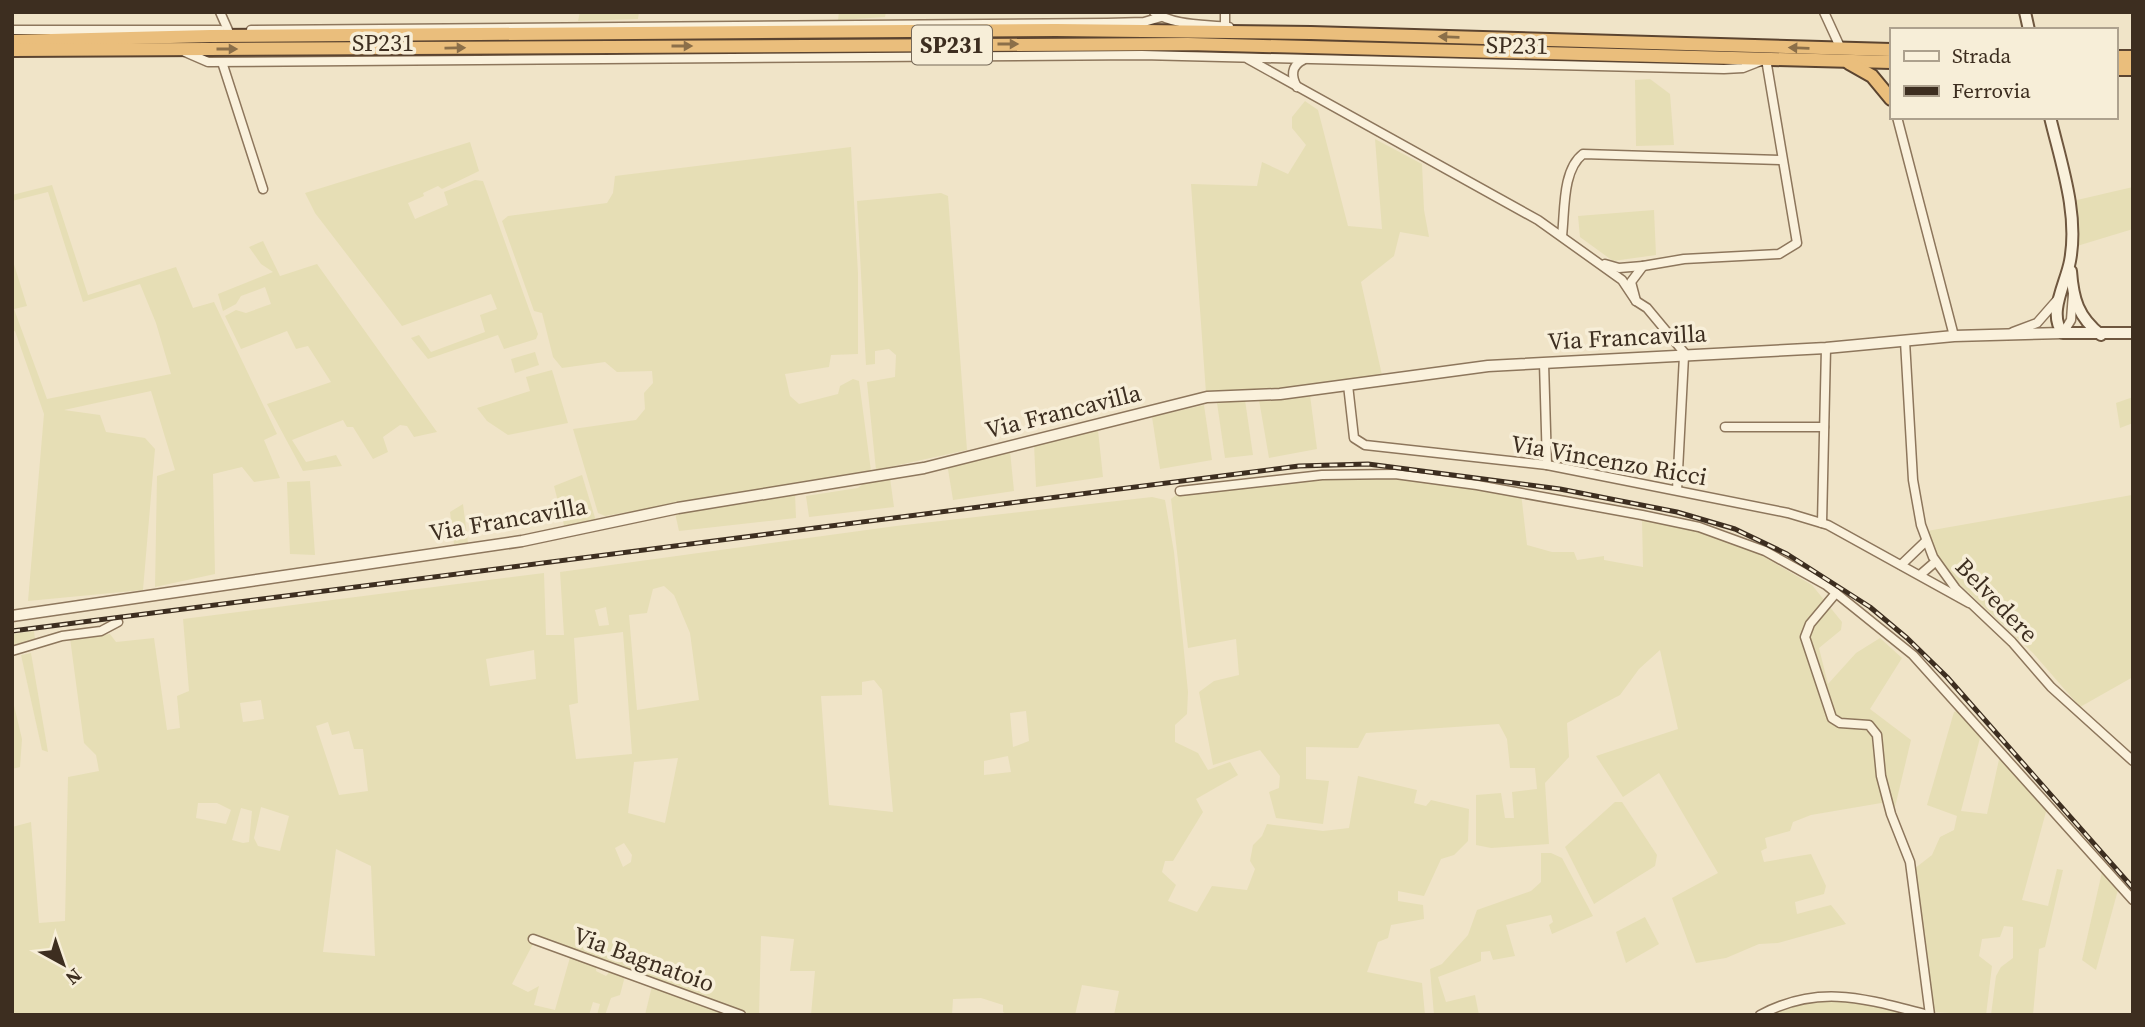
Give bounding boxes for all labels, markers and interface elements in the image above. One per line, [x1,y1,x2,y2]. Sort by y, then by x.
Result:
street label: SP231 [352,26,414,59]
road number: SP231 [912,26,992,64]
street label: SP231 [1486,28,1548,62]
legend [1890,28,2117,119]
one-way arrow [1437,32,1459,43]
one-way arrow [997,38,1019,50]
one-way arrow [672,40,694,52]
text: Strada [1952,41,2011,70]
one-way arrow [444,42,466,54]
one-way arrow [1787,42,1809,53]
one-way arrow [217,43,239,55]
text: Ferrovia [1952,76,2031,105]
street label: Via Francavilla [1547,316,1708,358]
street label: Via Francavilla [982,376,1145,446]
street label: Via Vincenzo Ricci [1508,427,1710,493]
street label: Via Francavilla [427,489,590,549]
street label: Belvedere [1948,550,2046,650]
street label: Via Bagnatoio [569,918,719,1000]
north arrow [28,929,98,999]
text: N [60,963,88,992]

